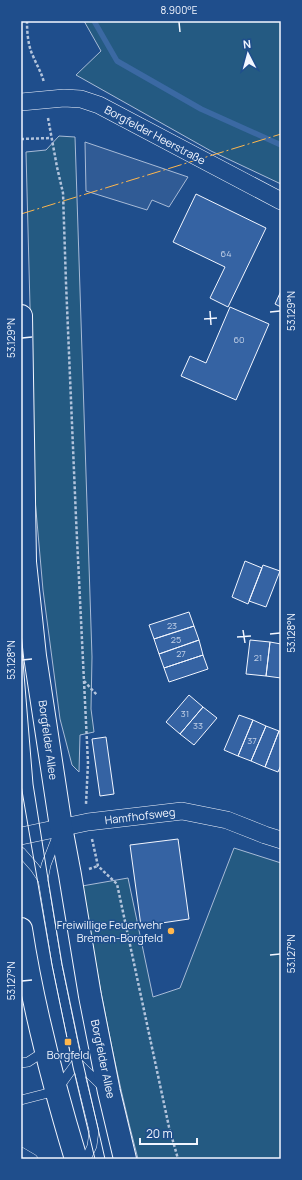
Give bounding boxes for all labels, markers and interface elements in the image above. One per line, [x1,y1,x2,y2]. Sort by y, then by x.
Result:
text: 8.900°E [161,3,198,17]
north arrow [228,34,268,74]
text: N [242,36,252,51]
street label: Borgfelder Heerstraße [102,102,209,168]
house number: 64 [221,247,231,260]
text: 53.129°N [284,291,298,331]
text: 53.129°N [4,318,18,358]
house number: 60 [233,333,245,346]
text: 53.128°N [284,613,298,653]
house number: 23 [167,619,177,632]
house number: 25 [171,633,181,646]
text: 53.128°N [4,640,18,680]
house number: 27 [176,647,186,660]
house number: 21 [254,651,262,664]
street label: Borgfelder Allee [35,699,62,781]
house number: 31 [181,707,189,720]
house number: 33 [193,719,203,732]
house number: 37 [247,734,257,747]
street label: Hamfhofsweg [104,804,176,827]
place label: Freiwillige Feuerwehr Bremen-Borgfeld [57,917,163,945]
marker: Freiwillige Feuerwehr Bremen-Borgfeld [166,926,176,936]
text: 53.127°N [284,935,298,973]
text: 53.127°N [4,962,18,1000]
street label: Borgfelder Allee [88,1018,119,1100]
marker: Borgfeld [63,1037,73,1047]
place label: Borgfeld [47,1047,89,1062]
scale bar [140,1120,197,1146]
text: 20 m [146,1125,173,1142]

